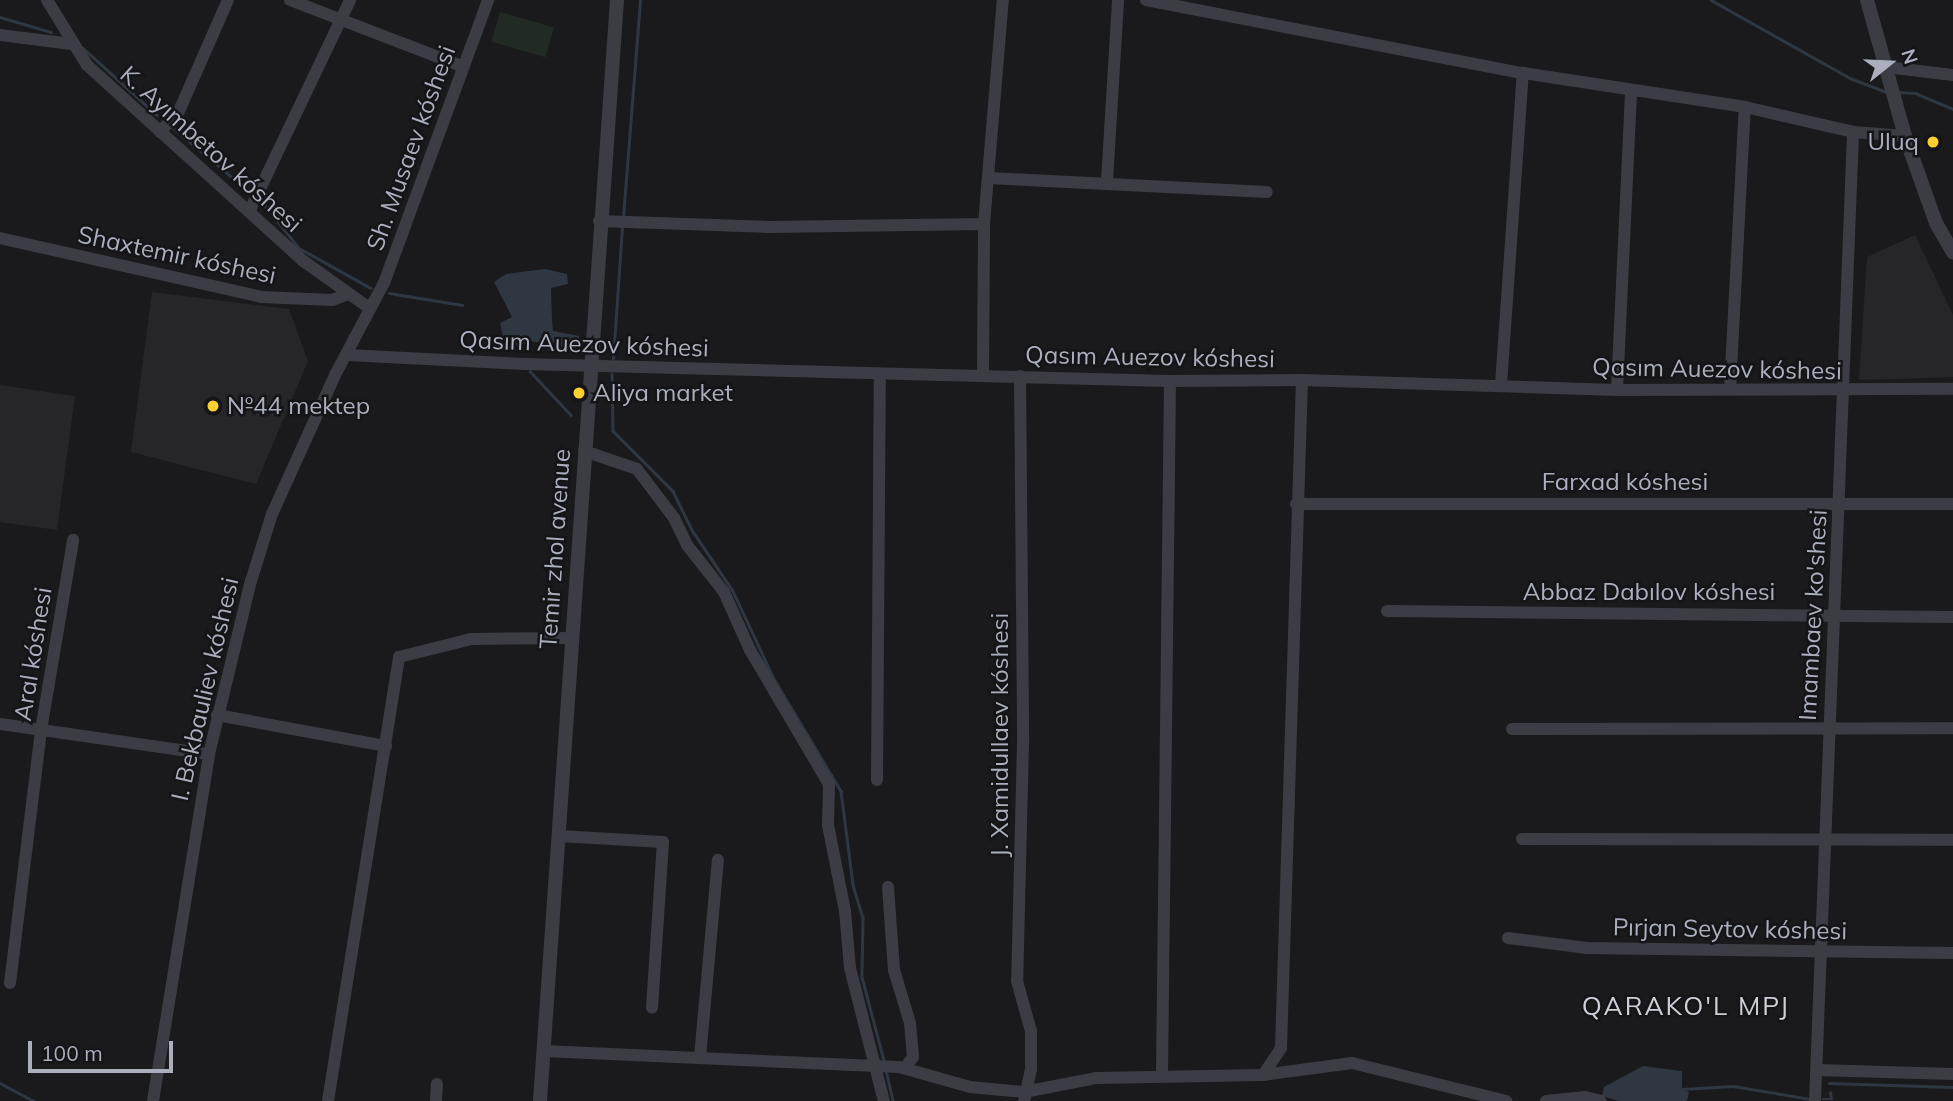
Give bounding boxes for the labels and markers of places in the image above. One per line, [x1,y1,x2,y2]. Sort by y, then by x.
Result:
place label: Uluq [1868,128,1919,156]
marker: Uluq [1925,134,1941,150]
place label: Aliya market [593,379,733,407]
marker: Aliya market [571,385,587,401]
place label: №44 mektep [227,392,370,420]
marker: №44 mektep [205,398,221,414]

